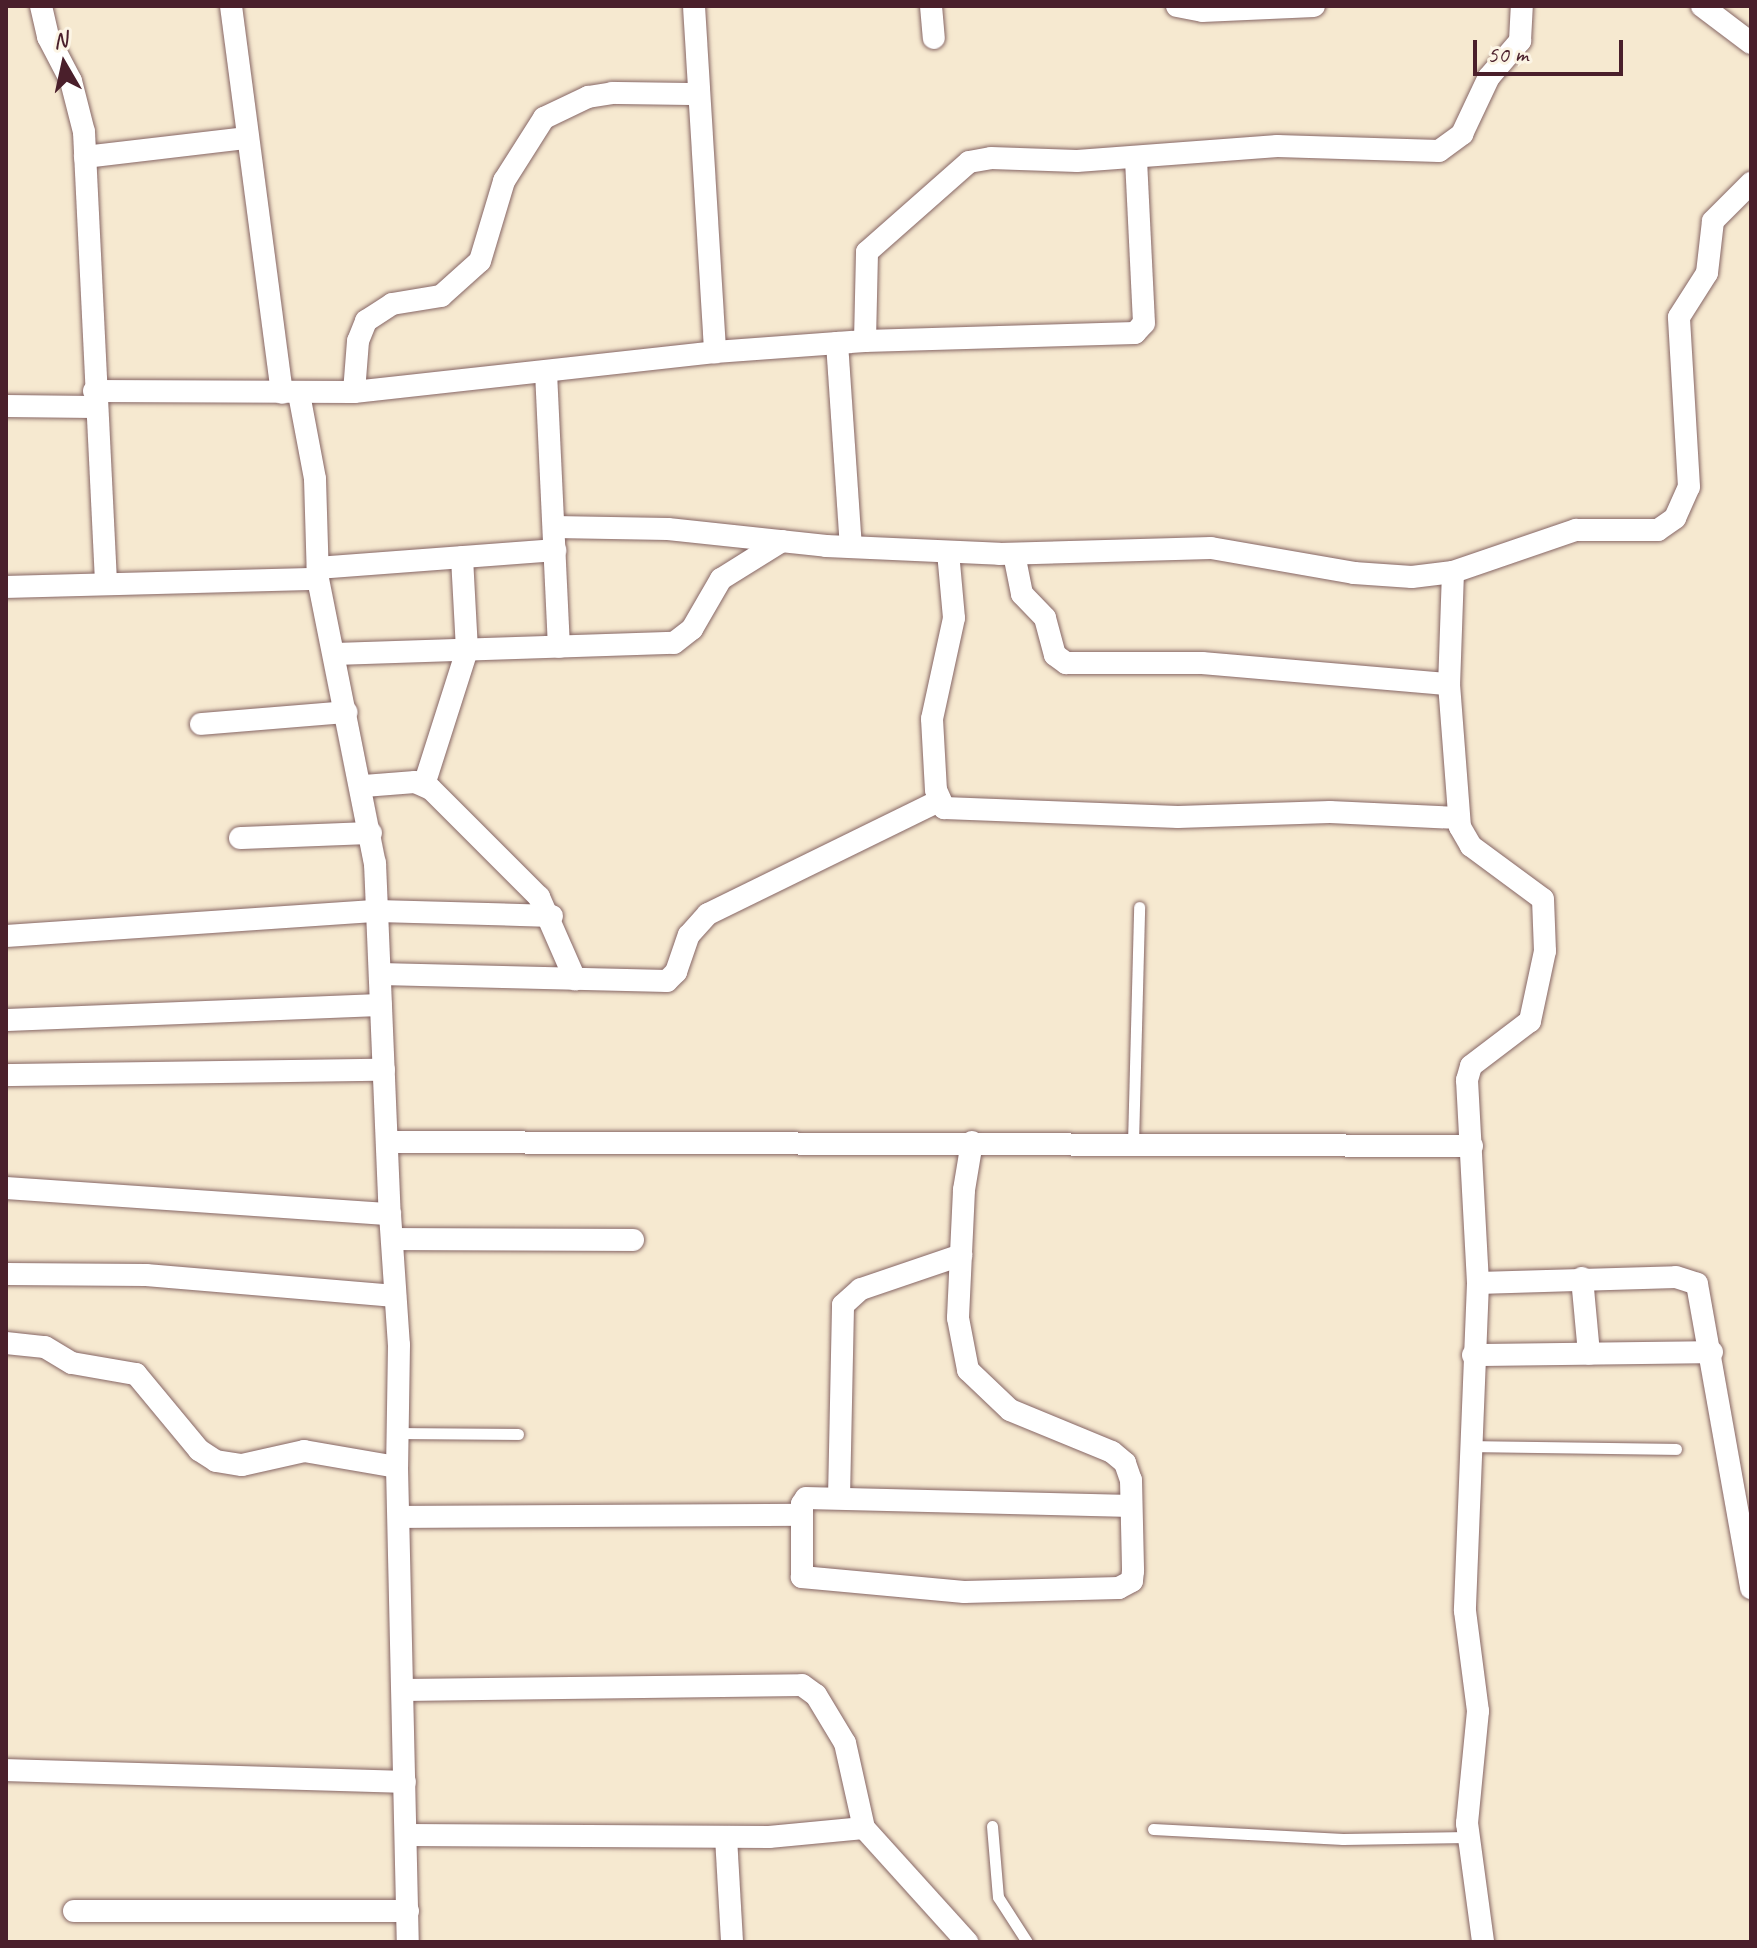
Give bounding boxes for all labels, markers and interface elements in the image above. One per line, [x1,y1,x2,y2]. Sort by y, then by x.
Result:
north arrow [24,24,104,104]
scale bar [1477,24,1627,74]
text: N [51,25,69,55]
text: 50 m [1487,39,1528,69]

